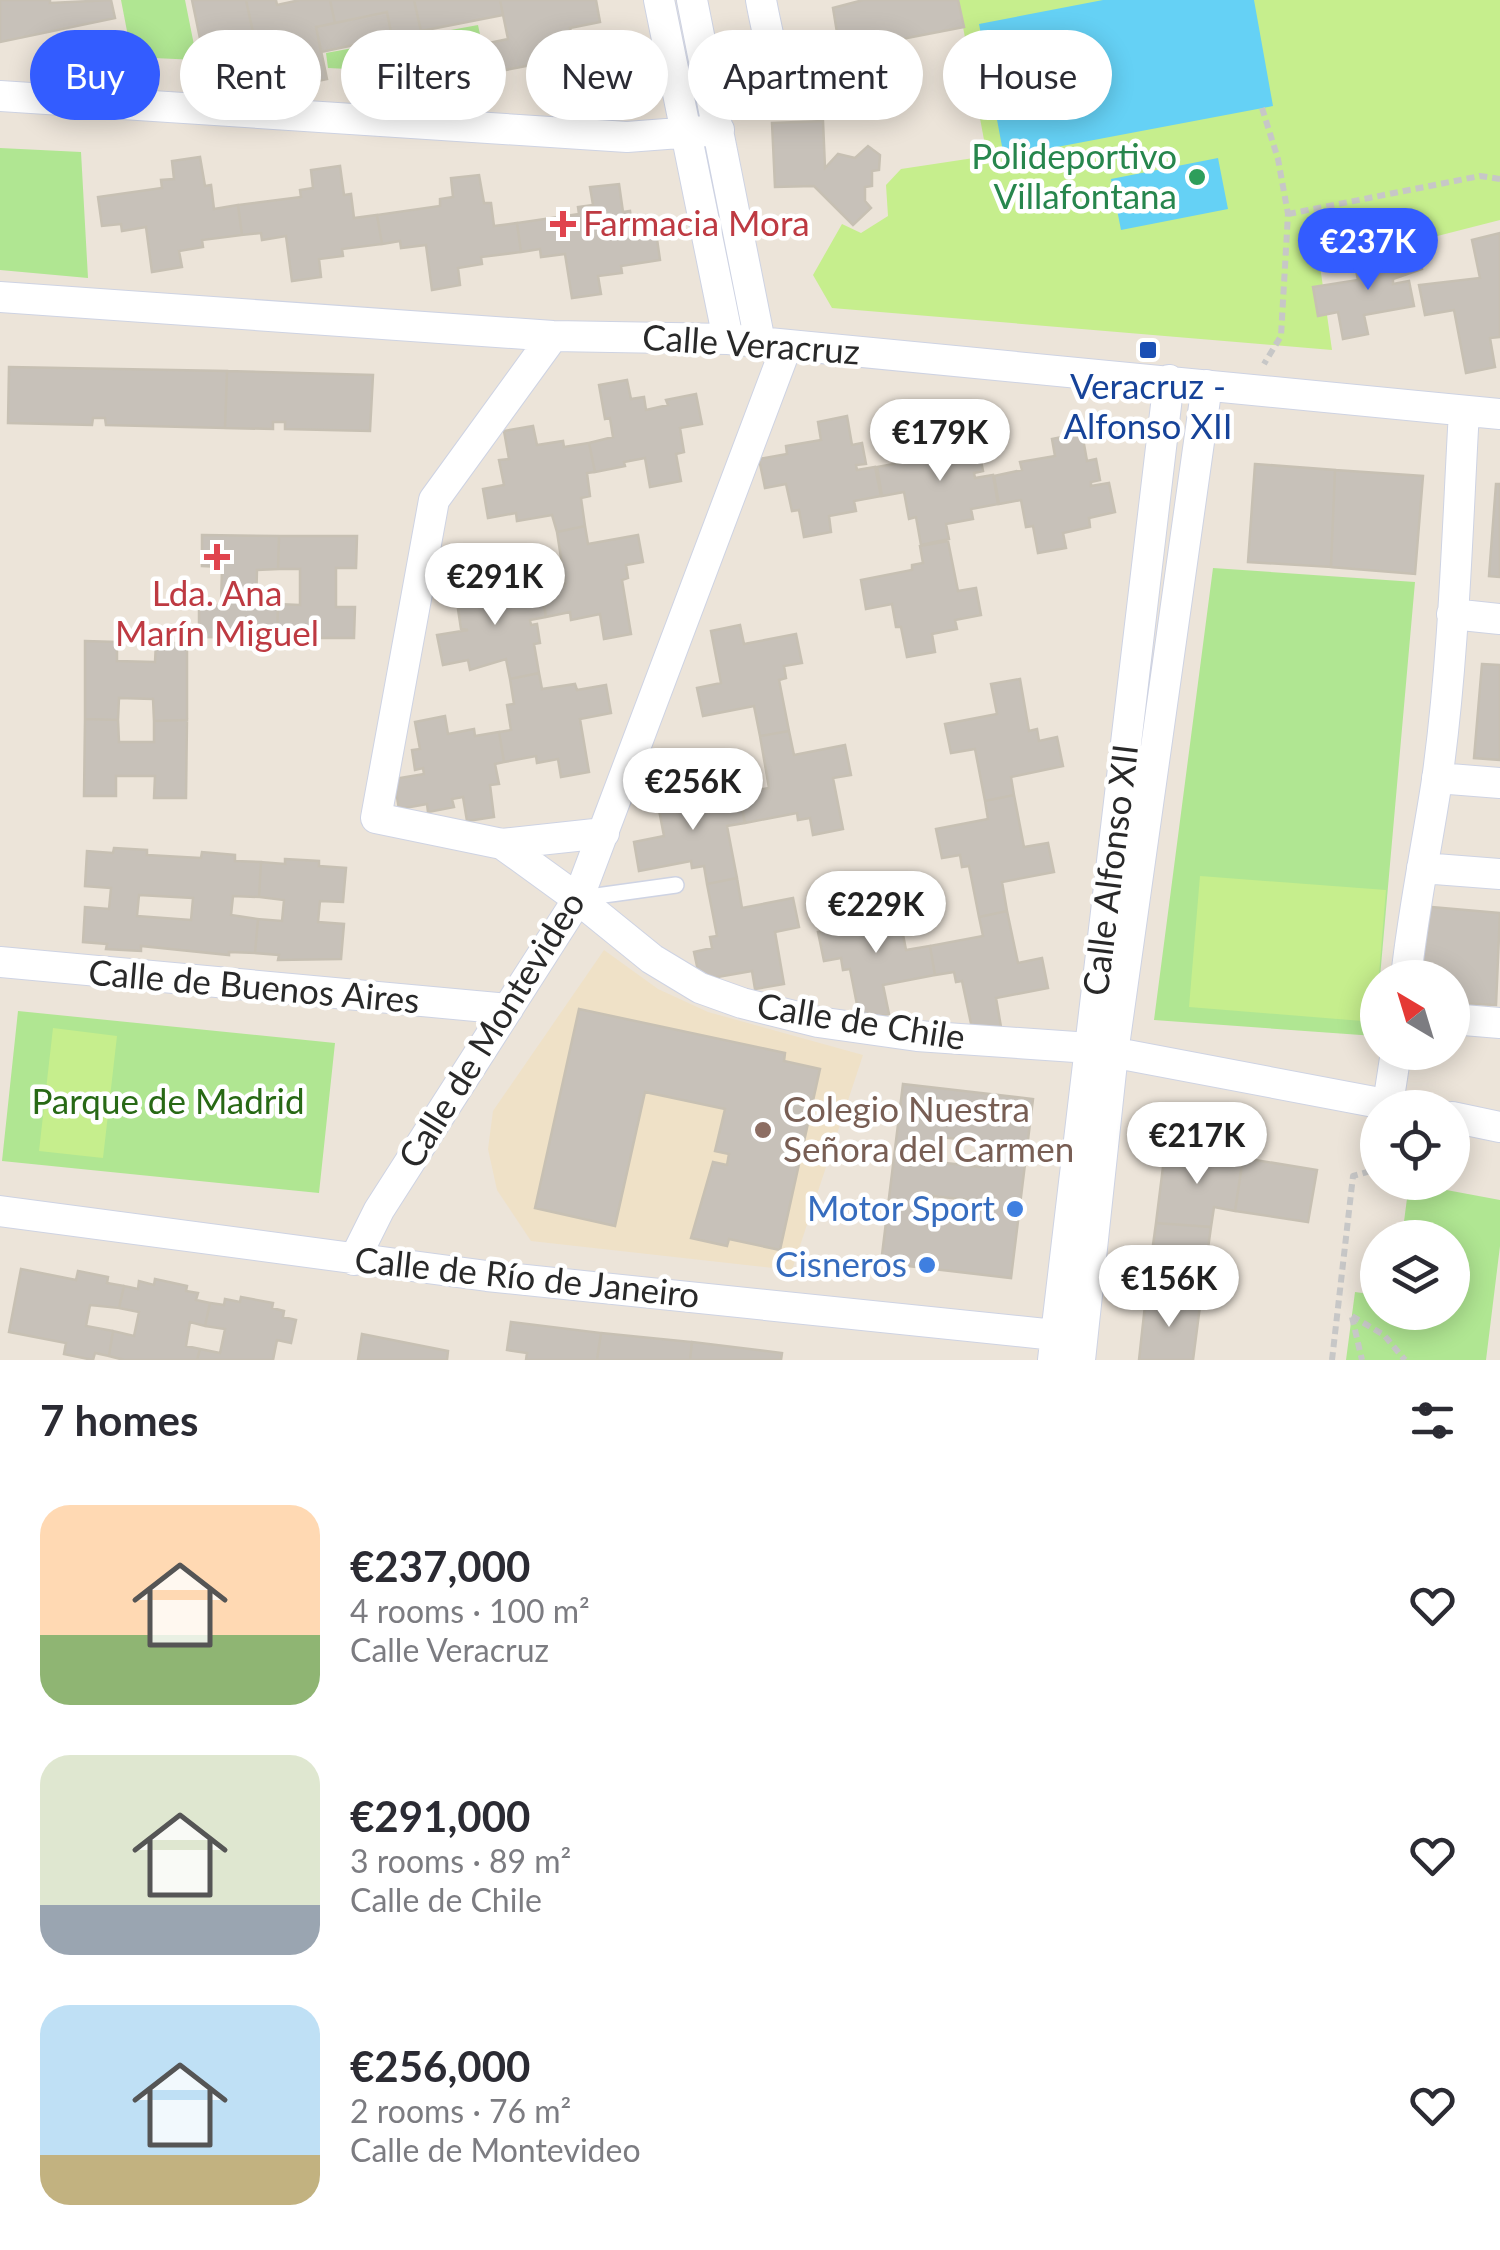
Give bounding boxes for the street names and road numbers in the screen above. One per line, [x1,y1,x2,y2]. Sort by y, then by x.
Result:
street label: Calle Veracruz [641,314,861,372]
street label: Calle Alfonso XII [1073,742,1145,998]
street label: Calle de Montevideo [388,883,592,1175]
street label: Calle de Buenos Aires [87,950,421,1020]
street label: Calle de Chile [754,983,968,1057]
street label: Calle de Río de Janeiro [353,1237,702,1315]

